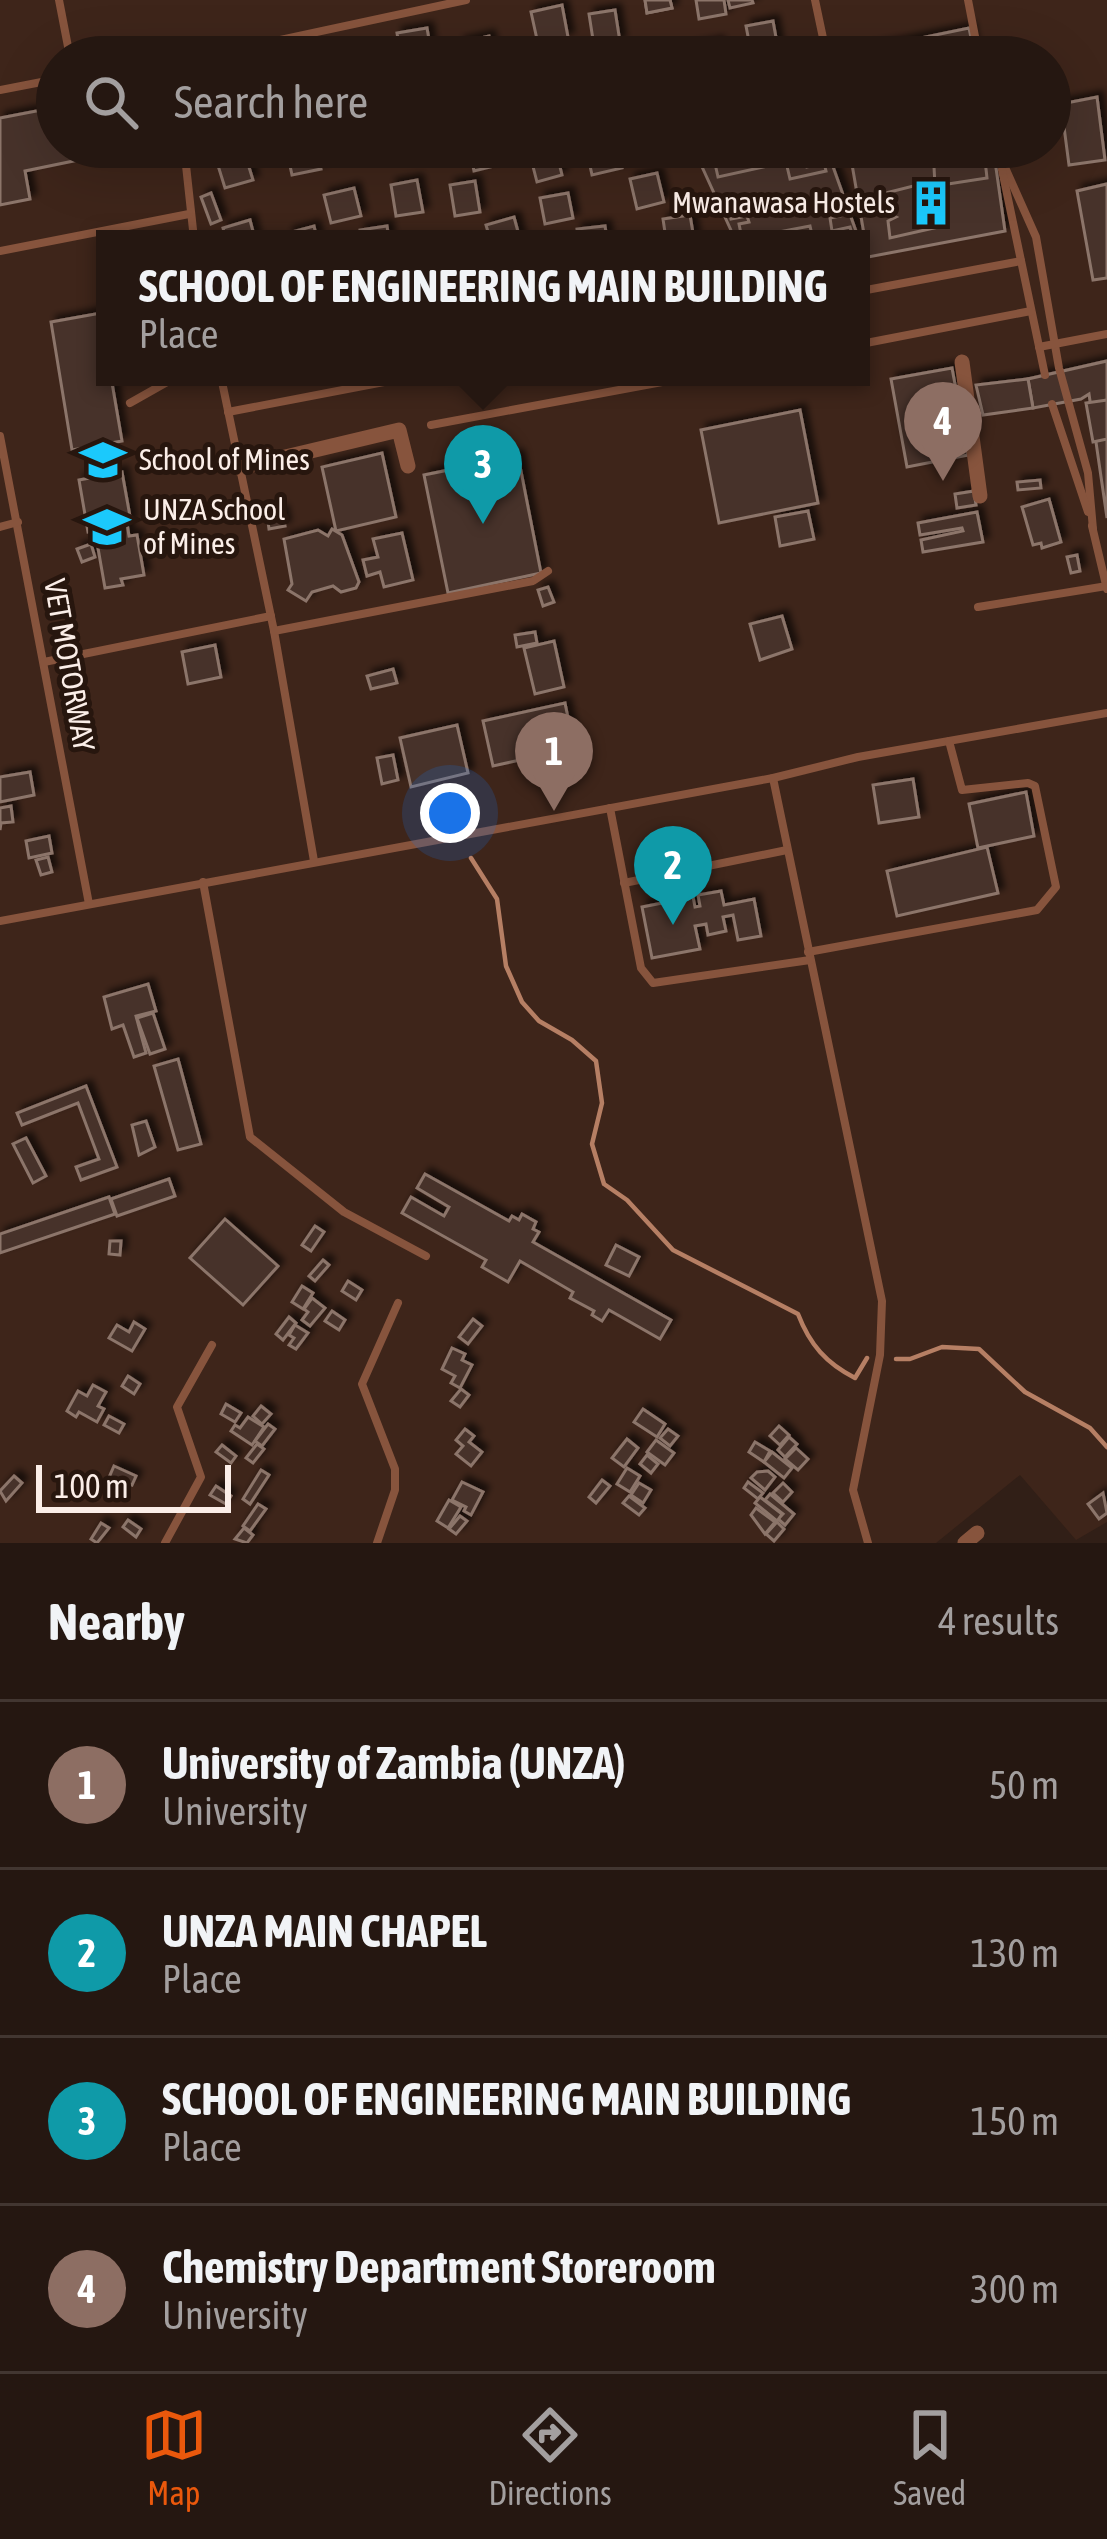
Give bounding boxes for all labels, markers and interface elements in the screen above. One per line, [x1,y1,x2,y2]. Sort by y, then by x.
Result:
search box [36,36,1071,168]
icon: search [78,69,144,135]
text: Search here [174,76,368,128]
building icon: Mwanawasa Hostels [906,178,956,228]
place label: Mwanawasa Hostels [672,185,895,219]
popup [96,230,870,386]
text: SCHOOL OF ENGINEERING MAIN BUILDING [139,260,827,312]
text: Place [139,312,218,356]
pin: 4 [904,382,982,481]
pin: 3 [444,425,522,524]
school or university icon: School of Mines [78,435,128,485]
place label: School of Mines [139,442,310,476]
place label: UNZA School of Mines [143,492,285,560]
school or university icon: UNZA School of Mines [82,502,132,552]
street label: VET MOTORWAY [38,576,102,754]
pin: 1 [515,712,593,811]
your location [420,783,480,843]
pin: 2 [634,826,712,925]
scale bar [36,1459,231,1512]
text: 100 m [54,1467,129,1505]
text: Nearby [48,1592,185,1651]
text: 4 results [938,1599,1059,1643]
text: University of Zambia (UNZA) [162,1737,626,1789]
text: 1 [78,1763,96,1807]
text: 50 m [989,1763,1059,1807]
text: University [162,1789,308,1833]
text: UNZA MAIN CHAPEL [162,1905,487,1957]
text: 2 [78,1931,96,1975]
text: 130 m [971,1931,1059,1975]
text: Place [162,1957,242,2001]
text: SCHOOL OF ENGINEERING MAIN BUILDING [162,2073,851,2125]
text: 3 [78,2099,96,2143]
text: 150 m [971,2099,1059,2143]
text: Place [162,2125,242,2169]
text: Chemistry Department Storeroom [162,2241,716,2293]
text: 4 [78,2267,96,2311]
text: 300 m [971,2267,1059,2311]
text: University [162,2293,308,2337]
tab: Map [141,2402,207,2512]
tab: Directions [488,2402,612,2512]
tab: Saved [893,2402,966,2512]

